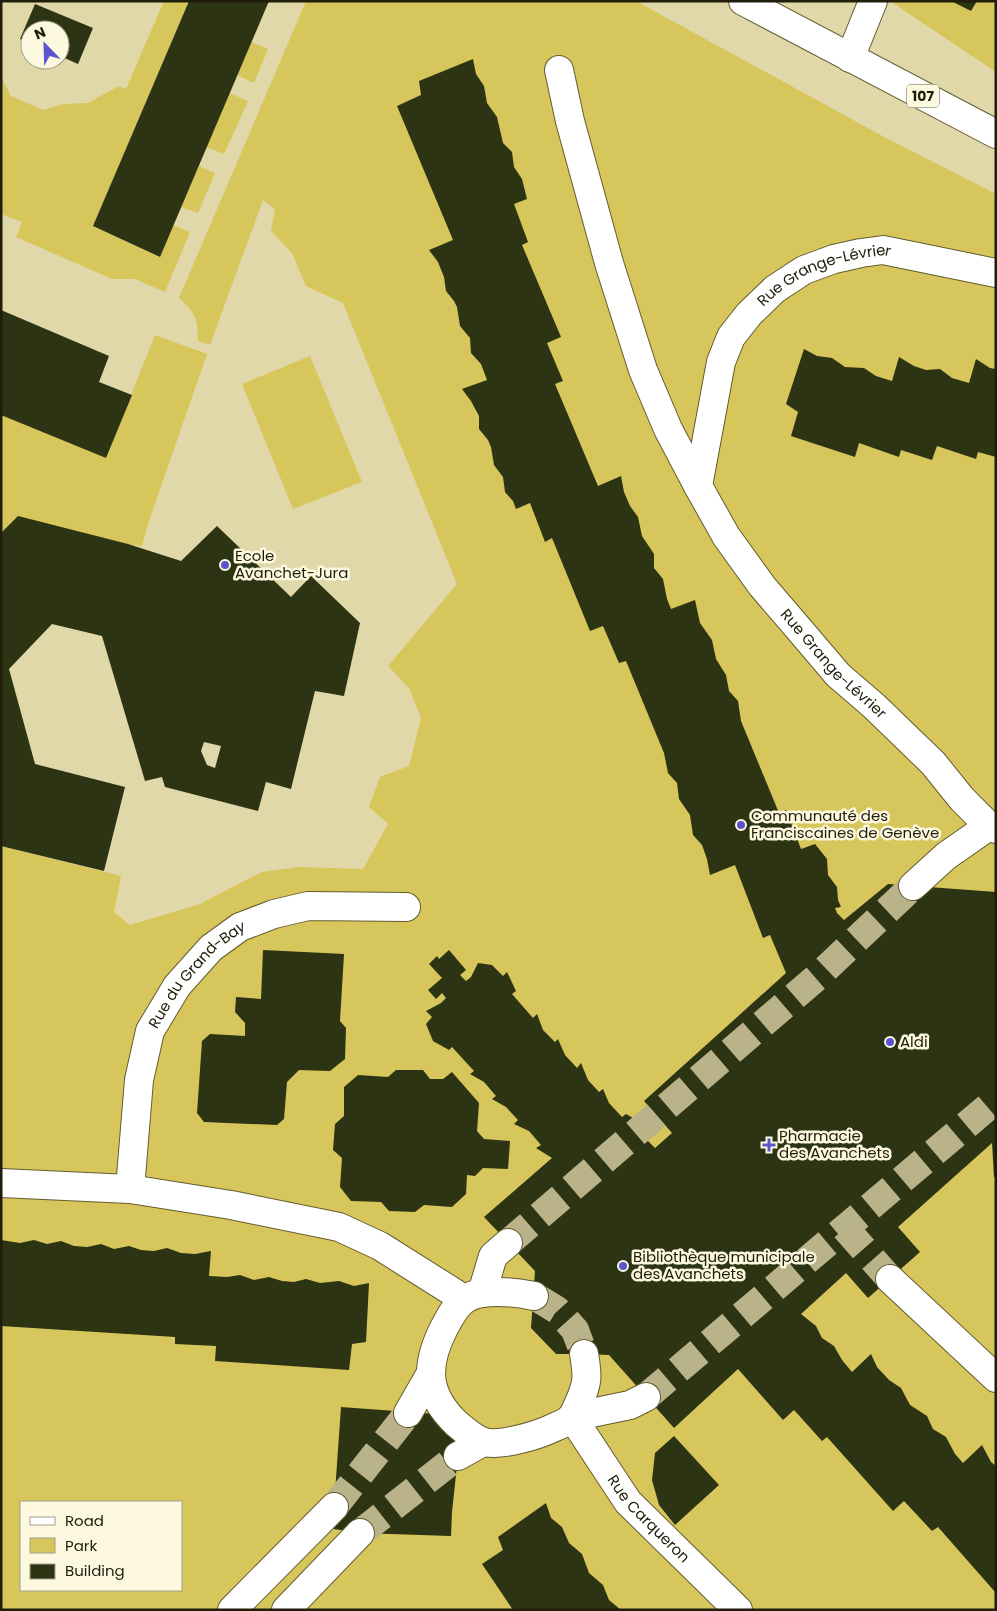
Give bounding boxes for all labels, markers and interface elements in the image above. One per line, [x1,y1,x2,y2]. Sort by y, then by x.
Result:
north arrow [20,20,70,70]
text: N [31,22,49,44]
road number: 107 [907,84,939,108]
street label: Rue Grange-Lévrier [752,239,893,311]
place label: Ecole Avanchet-Jura [235,545,348,583]
marker: Ecole Avanchet-Jura [219,559,231,571]
street label: Rue Grange-Lévrier [776,604,892,723]
place label: Communauté des Franciscaines de Genève [751,805,939,843]
marker: Communauté des Franciscaines de Genève [735,819,747,831]
street label: Rue du Grand-Bay [143,915,248,1032]
place label: Aldi [900,1031,928,1052]
marker: Aldi [884,1036,896,1048]
place label: Pharmacie des Avanchets [779,1125,890,1163]
marker: Pharmacie des Avanchets [763,1139,775,1151]
place label: Bibliothèque municipale des Avanchets [633,1246,815,1284]
marker: Bibliothèque municipale des Avanchets [617,1260,629,1272]
street label: Rue Carqueron [603,1471,695,1567]
legend [20,1501,182,1591]
text: Road [65,1510,104,1531]
text: Park [65,1535,97,1556]
text: Building [65,1560,125,1581]

